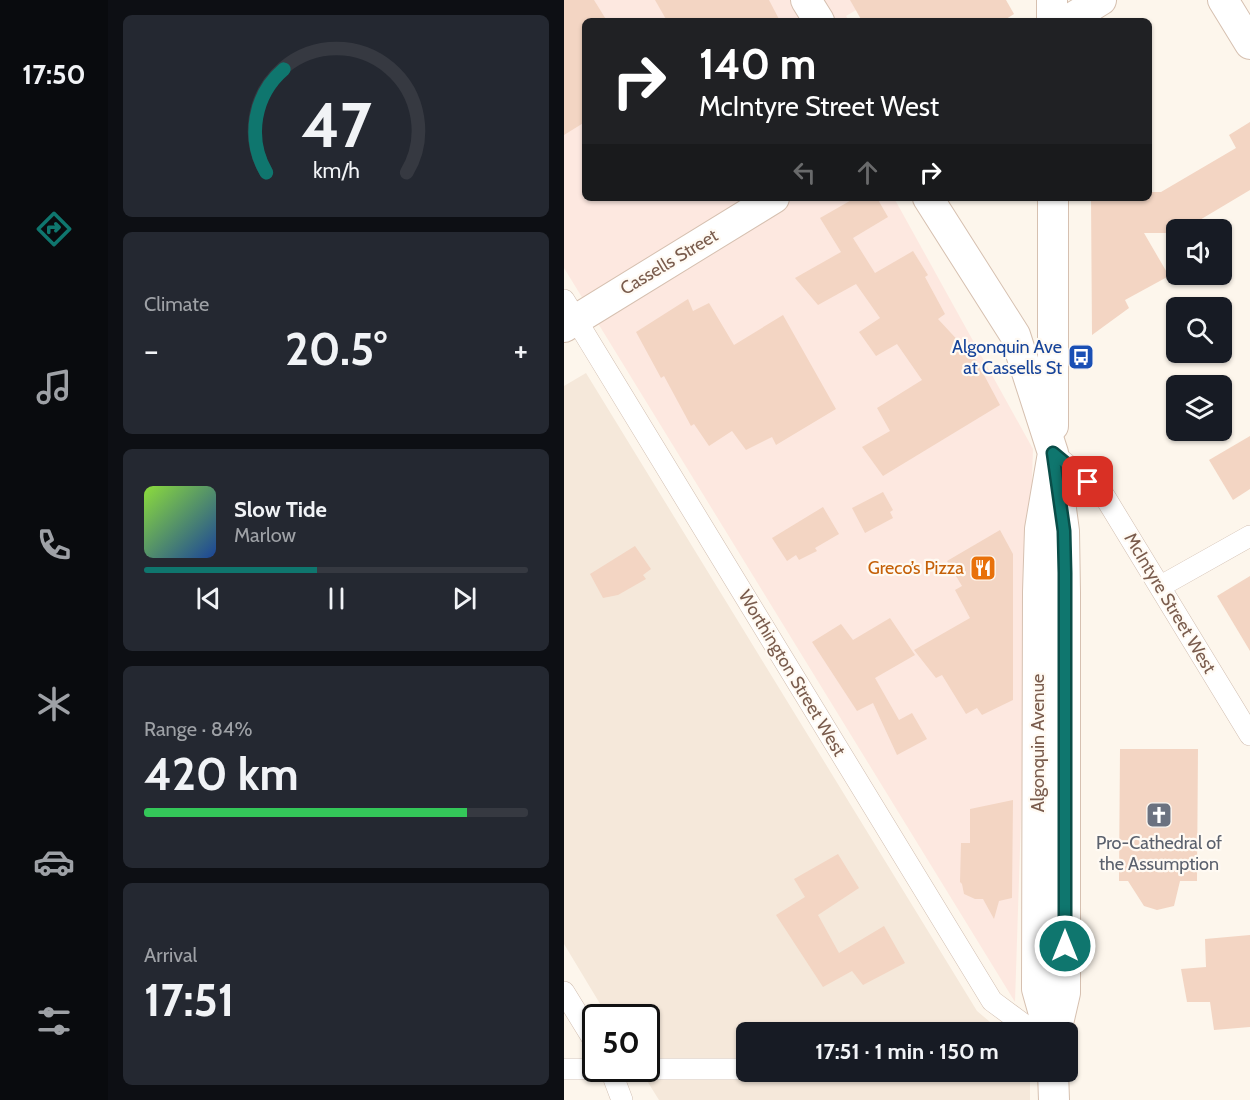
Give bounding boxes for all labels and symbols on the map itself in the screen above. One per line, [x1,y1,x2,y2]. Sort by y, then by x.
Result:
street label: Cassells Street [616,224,722,300]
place label: Algonquin Ave at Cassells St [952,336,1062,379]
bus stop icon: Algonquin Ave at Cassells St [1066,342,1096,372]
pin [1062,456,1113,507]
street label: McIntyre Street West [1119,529,1221,677]
restaurant icon: Greco’s Pizza [968,553,998,583]
place label: Greco’s Pizza [868,557,964,579]
street label: Worthington Street West [734,586,850,760]
street label: Algonquin Avenue [1027,674,1049,812]
church icon: Pro-Cathedral of the Assumption [1144,800,1174,830]
place label: Pro-Cathedral of the Assumption [1096,832,1222,875]
position arrow [1033,914,1097,978]
speed limit sign: 50 [582,1004,660,1082]

